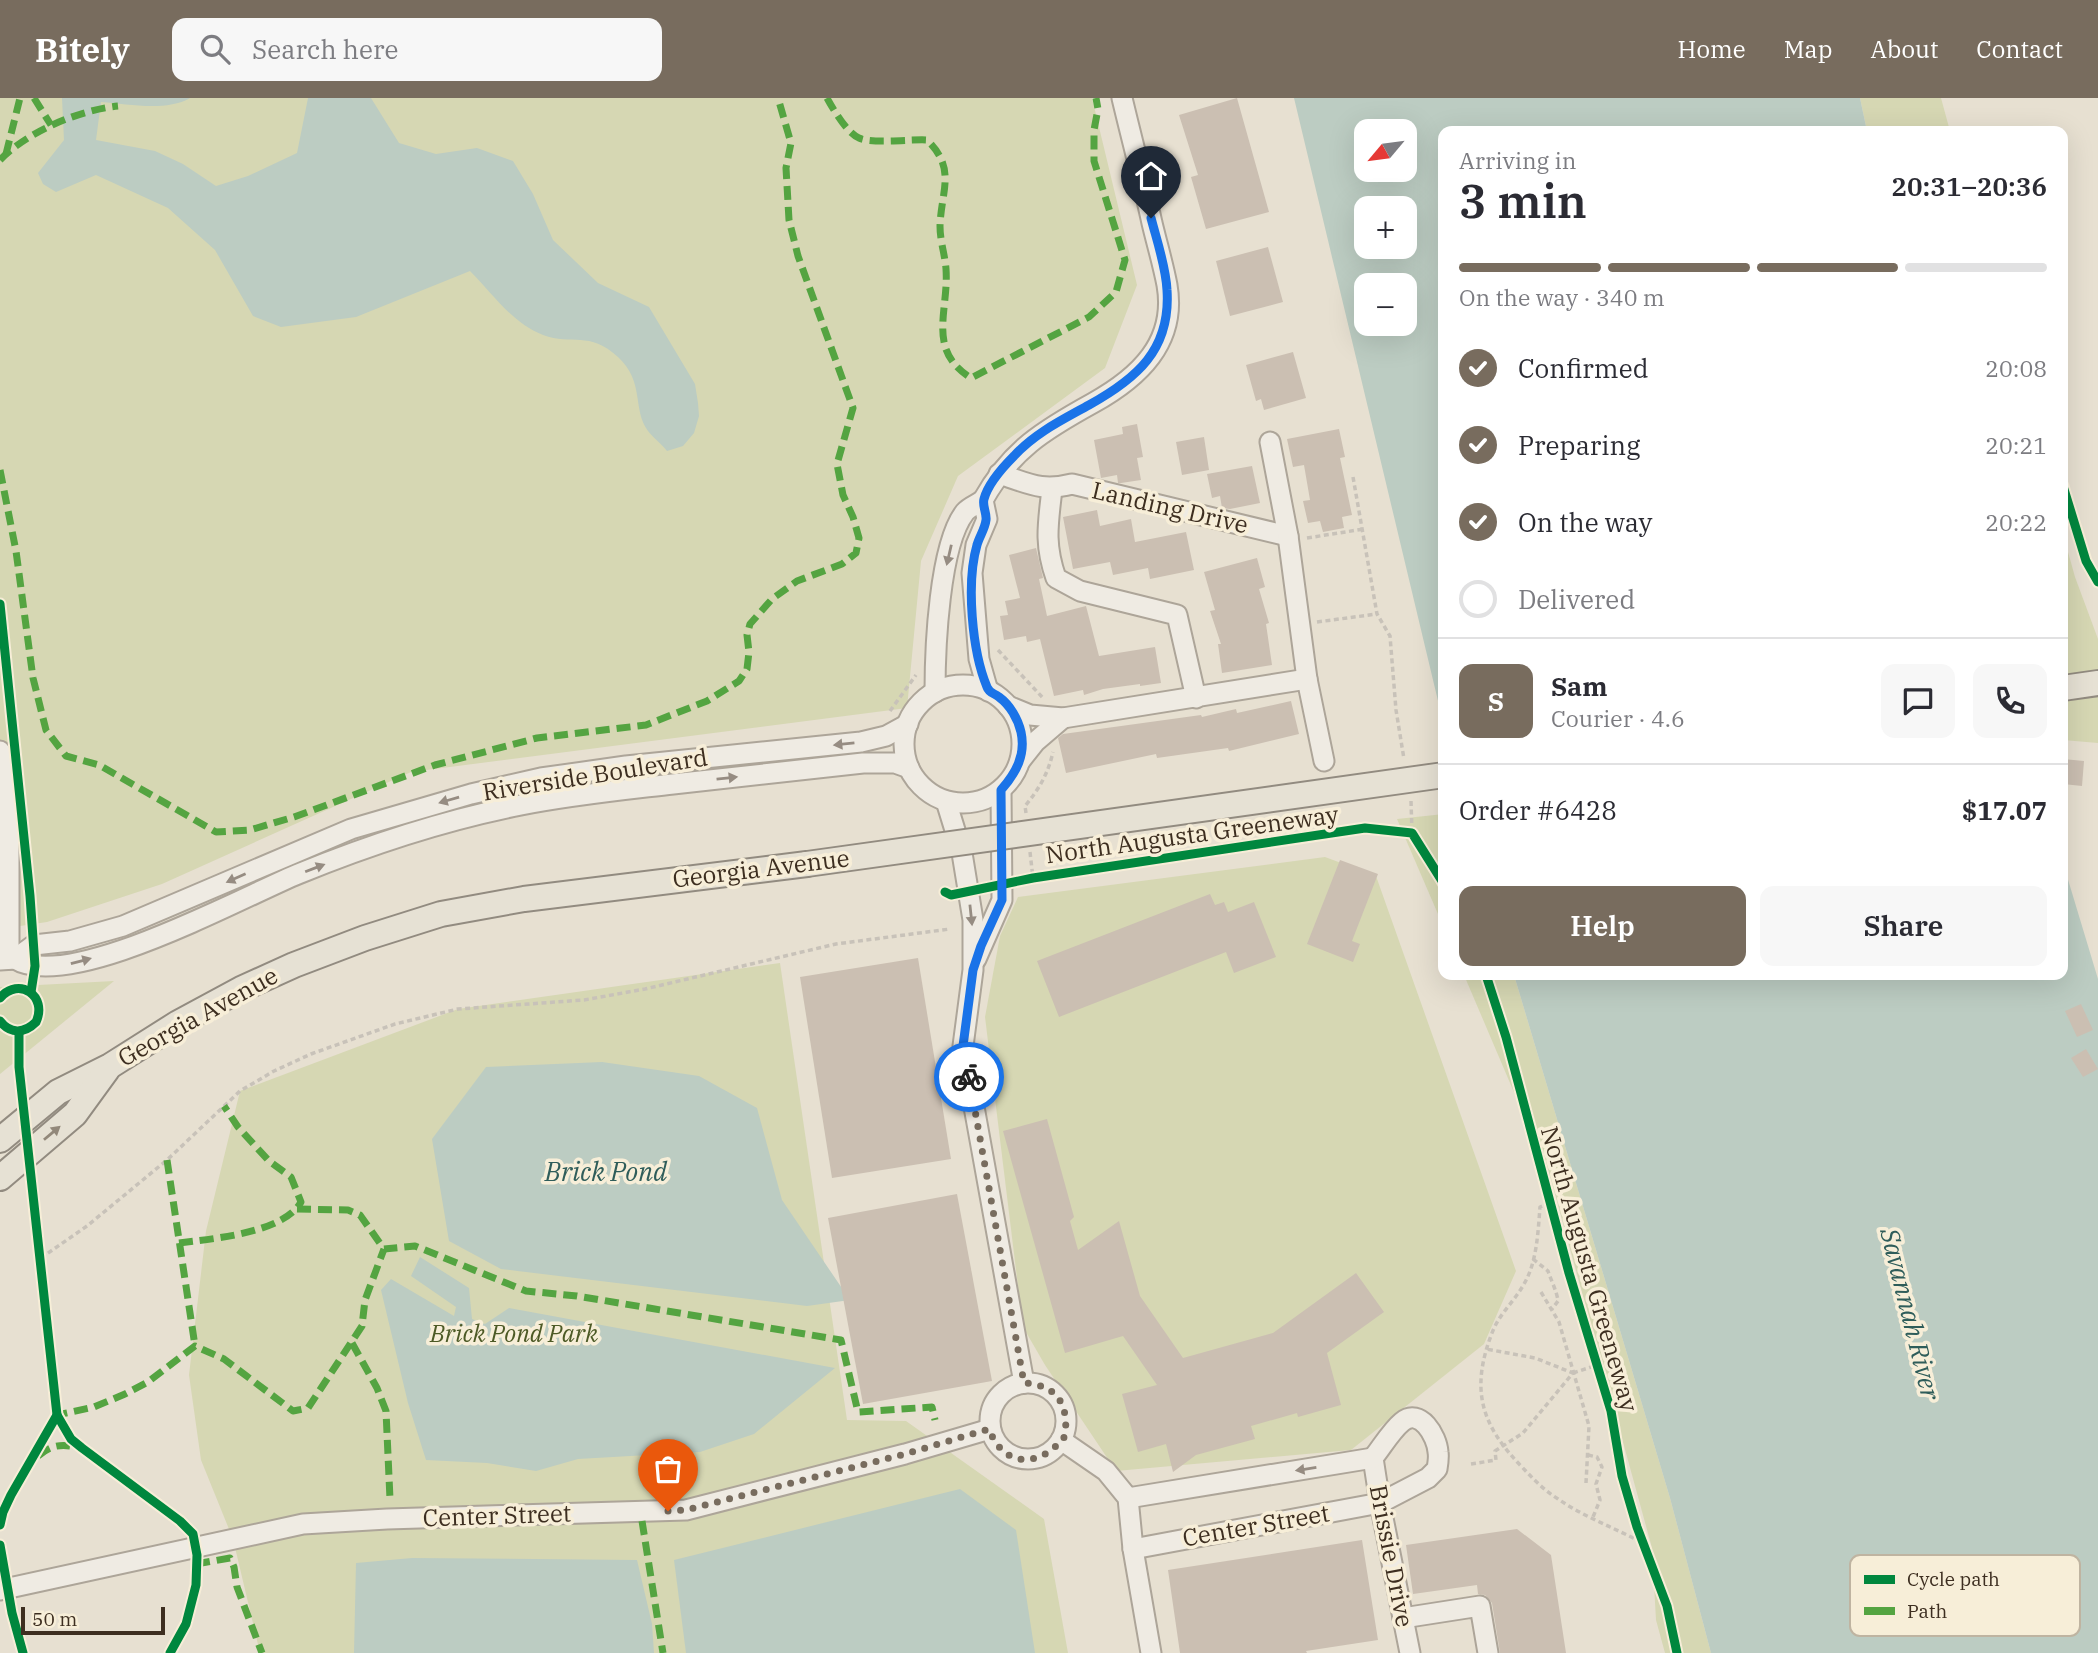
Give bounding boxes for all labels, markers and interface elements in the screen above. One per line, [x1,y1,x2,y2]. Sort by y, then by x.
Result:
search box [172,18,662,81]
text: Bitely [35,28,130,71]
icon: search [196,30,234,68]
text: Search here [252,32,398,66]
text: Home [1678,33,1746,65]
text: Map [1784,33,1832,65]
text: About [1870,33,1938,65]
text: Contact [1976,33,2063,65]
north arrow [1354,119,1418,182]
map controls [1354,119,1417,336]
text: Arriving in [1459,145,1576,175]
pin [1121,146,1181,218]
icon: home [1132,157,1170,195]
text: 20:31–20:36 [1891,169,2047,203]
text: 3 min [1459,171,1587,231]
button: + [1354,196,1417,259]
button: − [1354,273,1417,336]
text: On the way · 340 m [1459,282,1665,312]
icon: check [1459,349,1497,387]
text: Confirmed [1518,351,1649,385]
text: 20:08 [1985,353,2047,383]
icon: check [1459,426,1497,464]
text: Preparing [1518,428,1640,462]
text: 20:21 [1985,430,2047,460]
street label: Landing Drive [1089,474,1251,541]
icon: check [1459,503,1497,541]
text: On the way [1518,505,1652,539]
text: 20:22 [1985,507,2047,537]
one-way arrow [943,544,954,566]
text: Delivered [1518,582,1635,616]
button: chat [1881,664,1955,738]
button: phone [1973,664,2047,738]
text: Sam [1551,669,1607,703]
text: S [1488,684,1504,718]
text: Courier · 4.6 [1551,703,1685,733]
one-way arrow [833,738,855,749]
street label: Riverside Boulevard [480,740,710,808]
one-way arrow [716,773,738,784]
text: Order #6428 [1459,793,1617,827]
text: $17.07 [1962,793,2047,827]
one-way arrow [438,795,459,805]
street label: North Augusta Greeneway [1043,798,1341,870]
street label: Georgia Avenue [671,841,851,895]
one-way arrow [304,862,325,873]
one-way arrow [226,872,246,884]
button: Help [1459,886,1746,966]
button: Share [1760,886,2047,966]
one-way arrow [966,904,977,926]
one-way arrow [70,955,92,966]
street label: Georgia Avenue [112,959,283,1073]
courier [934,1042,1004,1112]
icon: bike [950,1058,988,1096]
street label: North Augusta Greeneway [1534,1122,1646,1415]
one-way arrow [43,1126,60,1141]
water label: Brick Pond [544,1154,668,1188]
water label: Savannah River [1873,1223,1949,1404]
park label: Brick Pond Park [429,1317,598,1349]
pin [638,1439,698,1511]
icon: bag [649,1450,687,1488]
one-way arrow [1295,1464,1317,1475]
street label: Brissie Drive [1363,1482,1421,1630]
street label: Center Street [422,1496,572,1534]
street label: Center Street [1180,1496,1332,1554]
legend [1850,1555,2080,1636]
text: Cycle path [1907,1567,2000,1591]
text: Path [1907,1599,1947,1623]
scale bar [21,1604,164,1636]
text: 50 m [32,1607,77,1631]

